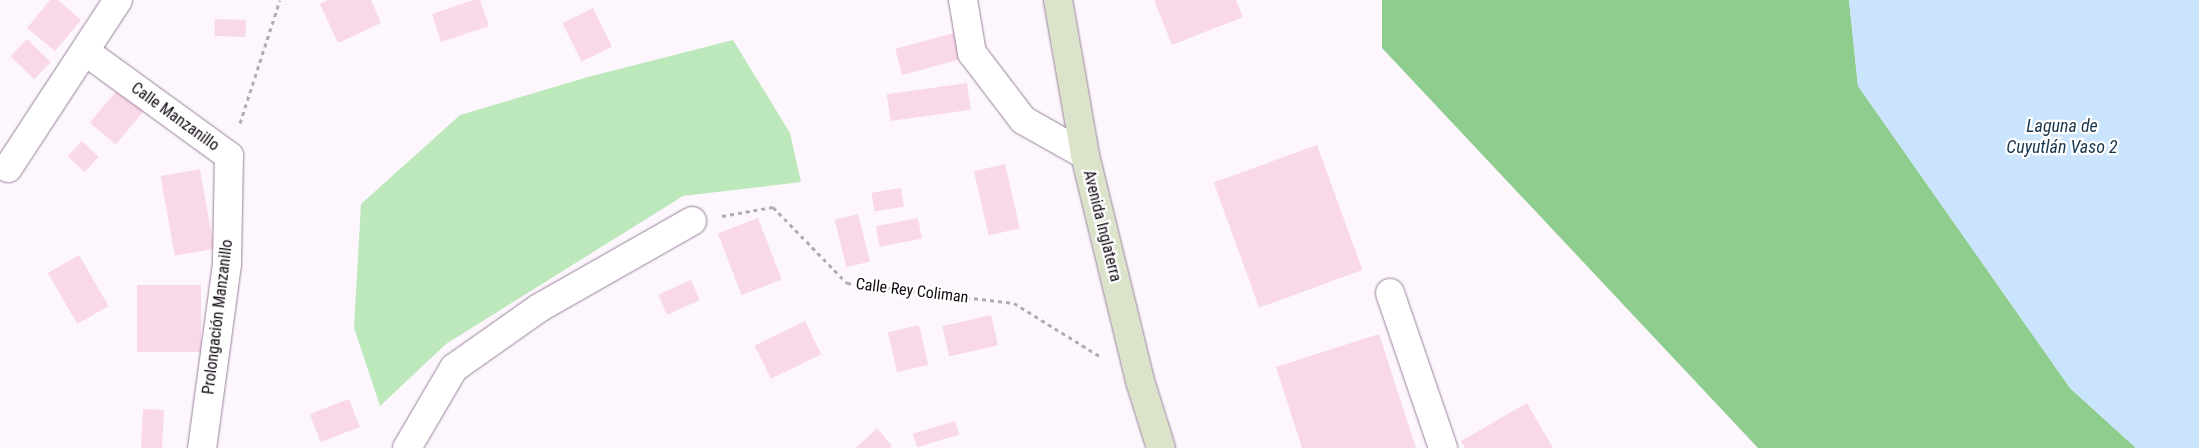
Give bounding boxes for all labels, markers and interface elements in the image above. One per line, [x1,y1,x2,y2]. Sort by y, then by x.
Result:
street label: Calle Manzanillo [127,79,223,155]
water label: Laguna de Cuyutlán Vaso 2 [2006,116,2118,158]
street label: Avenida Inglaterra [1079,168,1125,284]
street label: Prolongación Manzanillo [199,238,237,396]
street label: Calle Rey Coliman [855,275,969,307]

